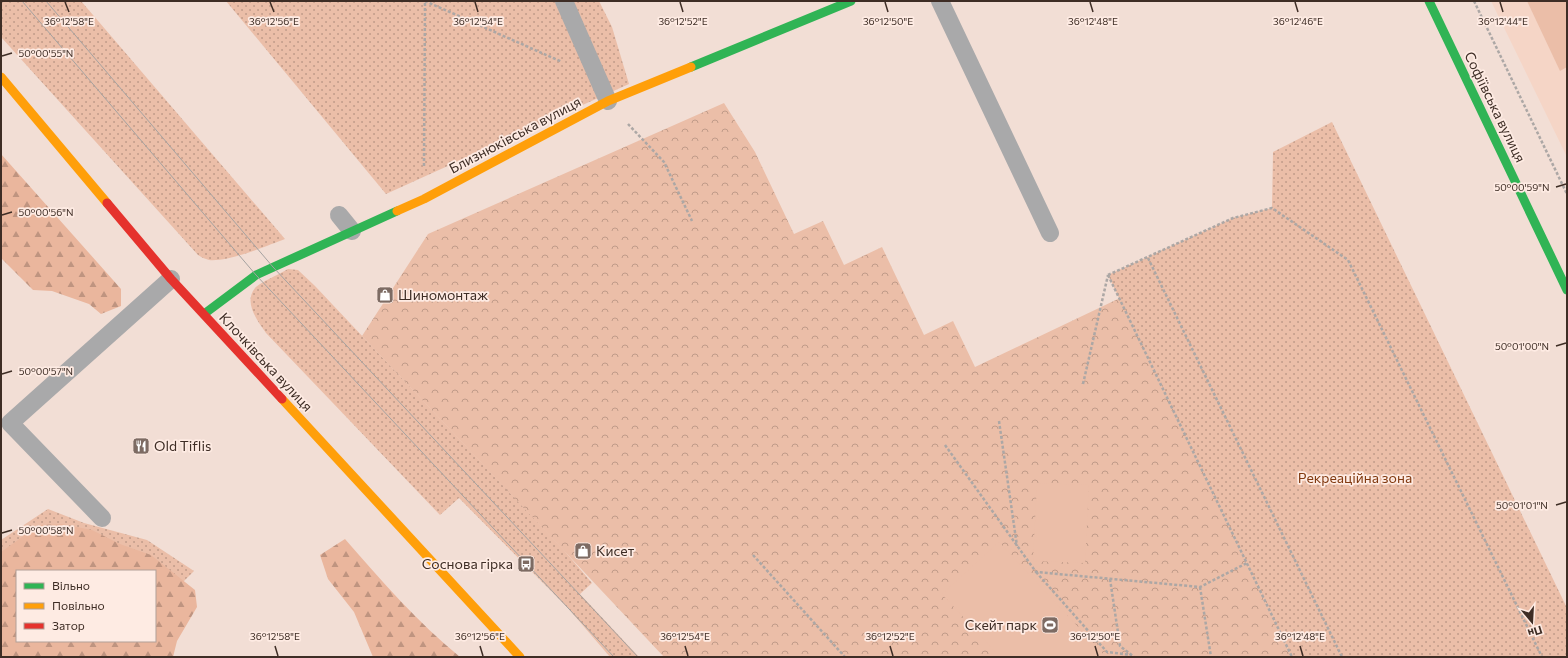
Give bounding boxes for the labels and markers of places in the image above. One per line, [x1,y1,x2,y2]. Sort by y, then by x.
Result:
shop icon: Шиномонтаж [375,285,395,305]
place label: Шиномонтаж [398,286,488,303]
restaurant icon: Old Tiflis [131,436,151,456]
place label: Old Tiflis [154,437,211,454]
shop icon: Кисет [573,541,593,561]
place label: Кисет [596,542,635,559]
bus stop icon: Соснова гірка [516,554,536,574]
place label: Соснова гірка [422,555,513,572]
sports icon: Скейт парк [1040,615,1060,635]
place label: Скейт парк [965,616,1038,633]

